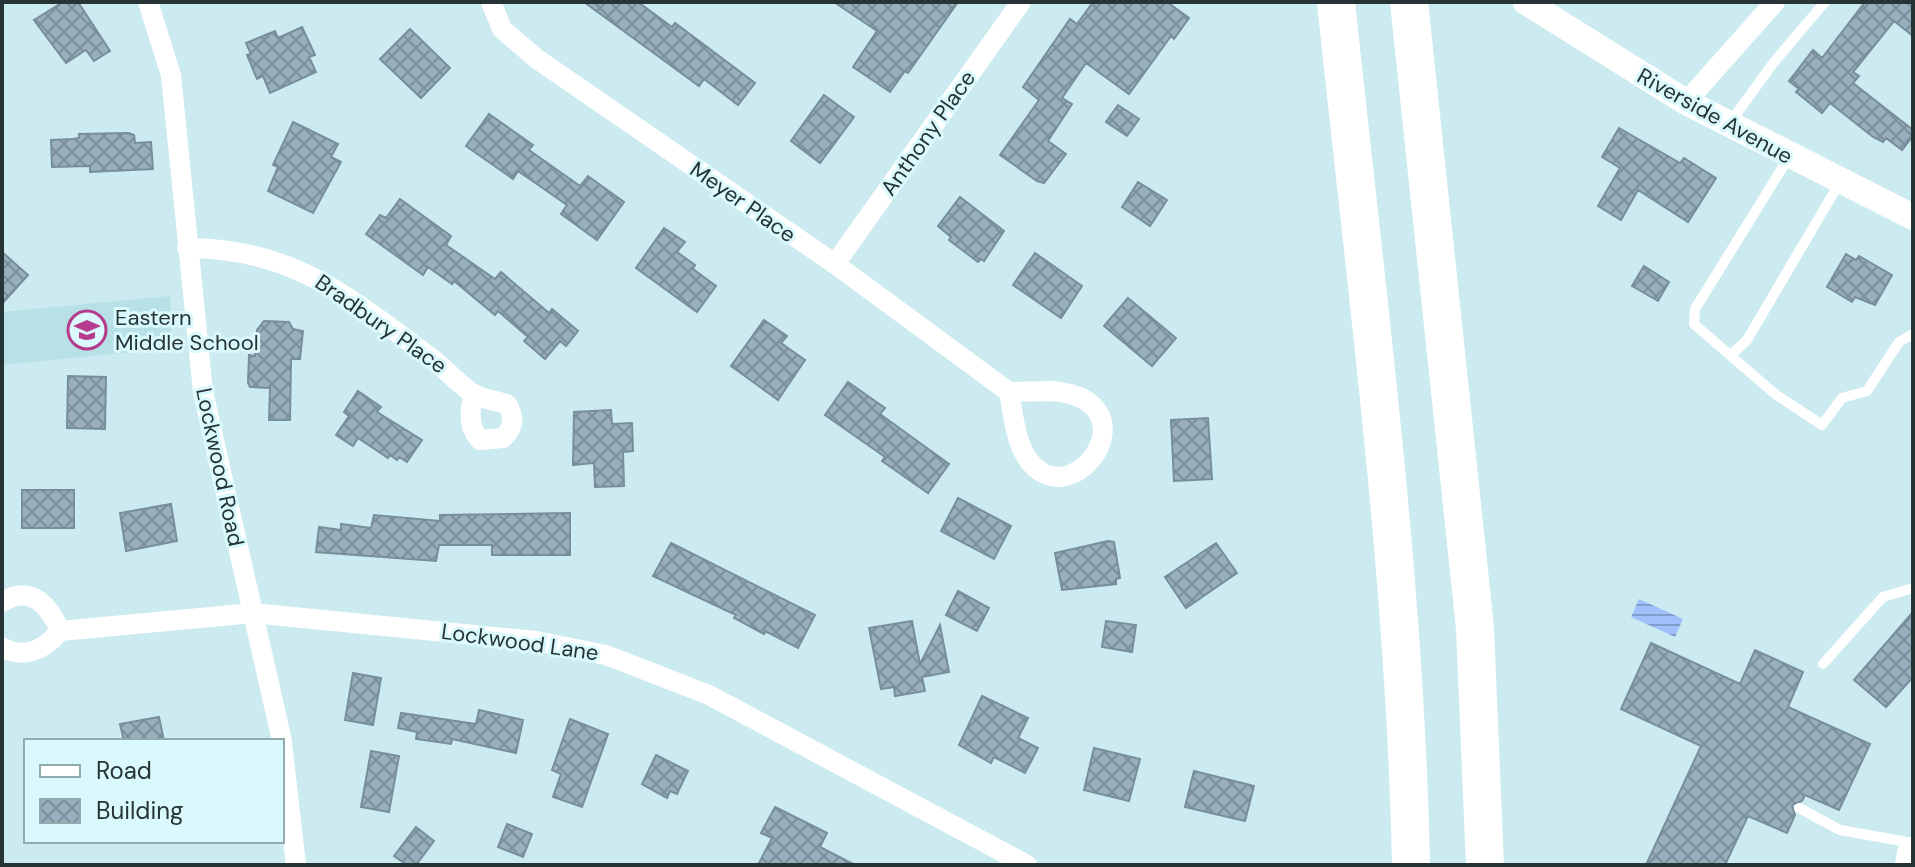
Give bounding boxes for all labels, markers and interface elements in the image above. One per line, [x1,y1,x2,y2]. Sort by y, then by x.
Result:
street label: Riverside Avenue [1632,61,1798,171]
street label: Anthony Place [874,65,982,201]
street label: Meyer Place [684,155,802,249]
street label: Bradbury Place [309,268,453,380]
place label: Eastern Middle School [115,303,259,357]
school or university icon: Eastern Middle School [66,309,108,351]
street label: Lockwood Road [189,385,251,549]
street label: Lockwood Lane [439,617,601,667]
legend [24,739,284,843]
text: Road [96,755,152,786]
text: Building [96,795,183,826]

